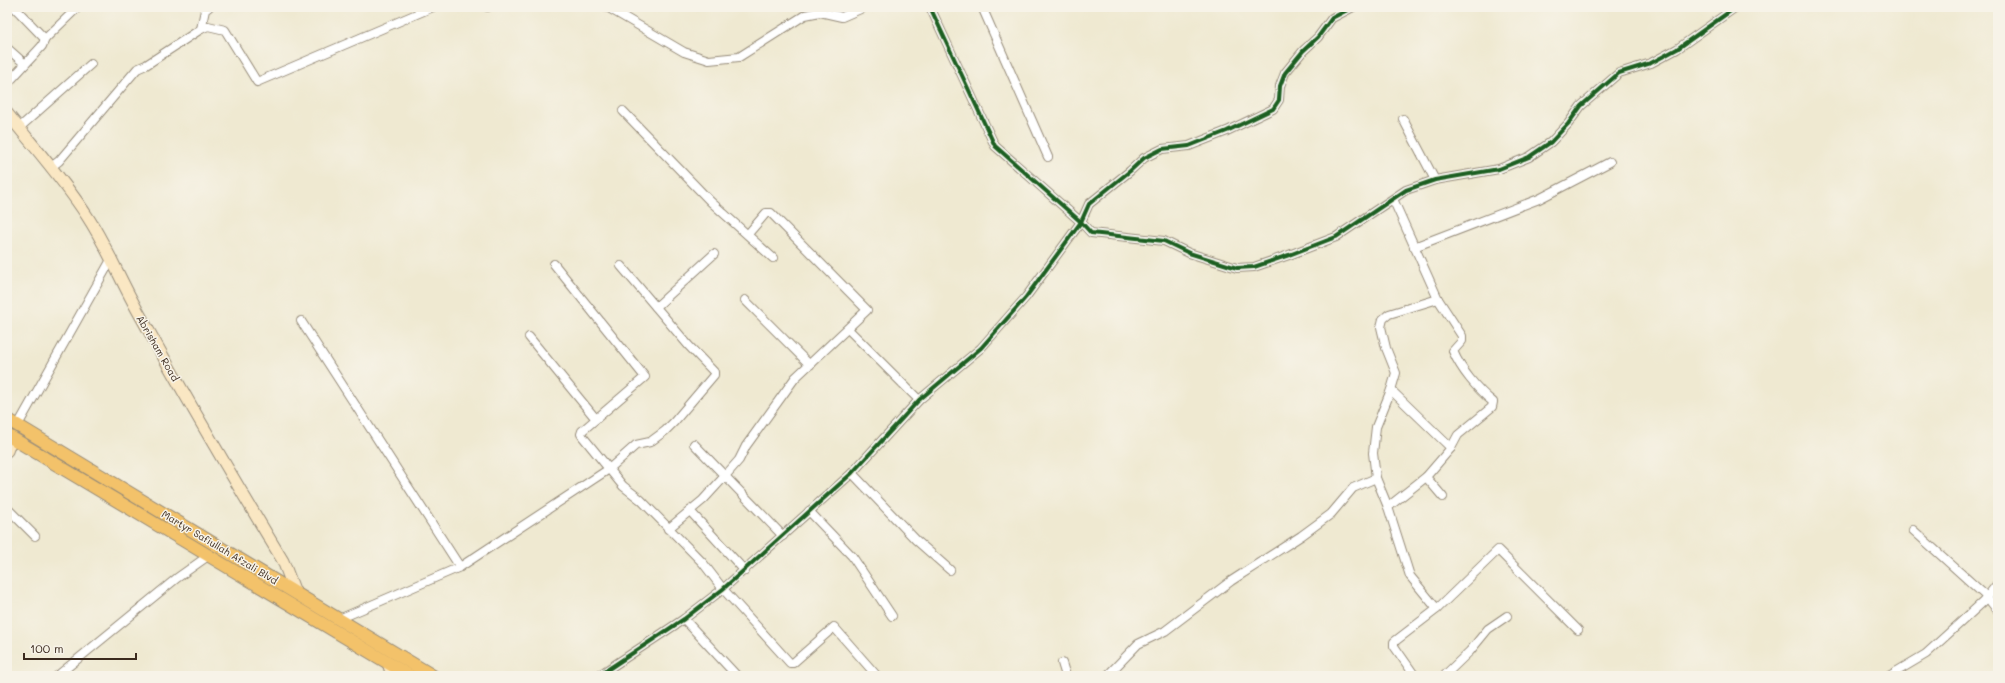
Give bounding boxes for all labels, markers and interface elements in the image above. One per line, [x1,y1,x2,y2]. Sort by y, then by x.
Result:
street label: Abrisham Road [133,312,183,384]
street label: Martyr Safiullah Afzali Blvd [159,507,281,587]
scale bar [24,635,136,661]
text: 100 m [30,640,64,656]

